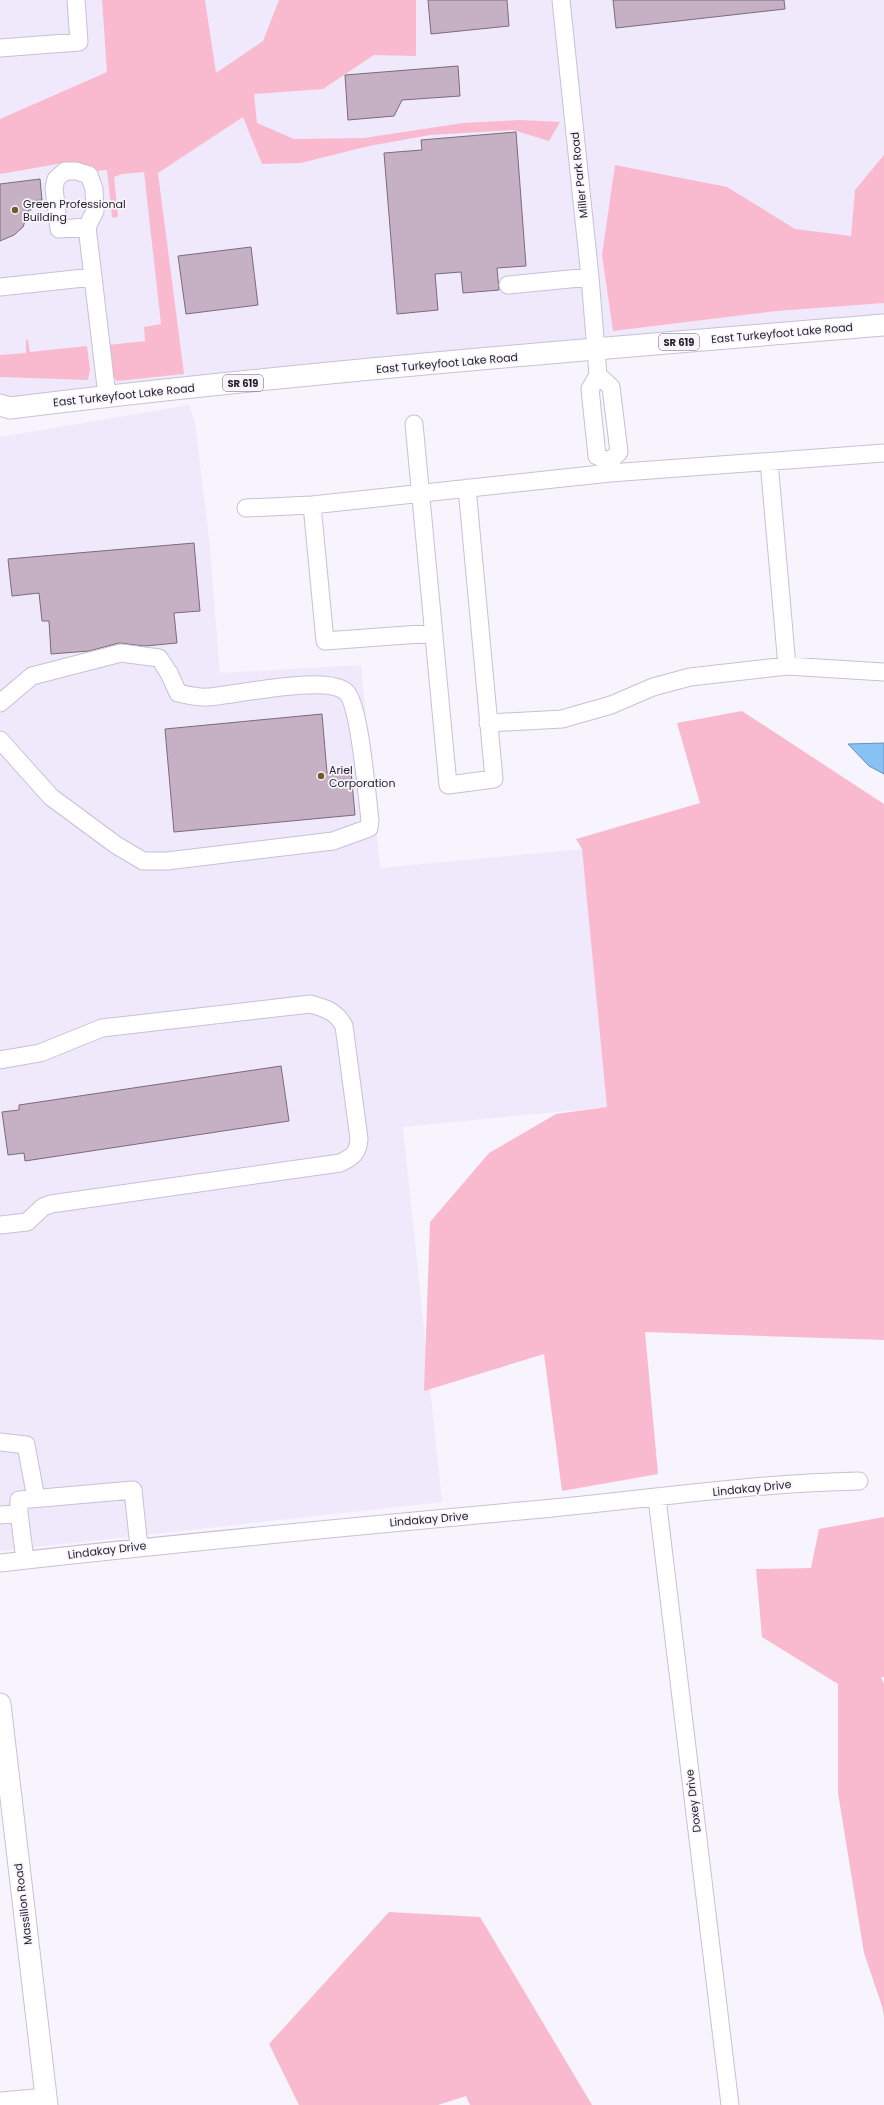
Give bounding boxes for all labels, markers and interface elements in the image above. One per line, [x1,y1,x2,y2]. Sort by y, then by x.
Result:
street label: Miller Park Road [567,131,591,219]
place label: Green Professional Building [23,196,126,225]
marker: Green Professional Building [10,205,20,215]
street label: East Turkeyfoot Lake Road [710,319,854,347]
road number: SR 619 [659,334,699,350]
street label: East Turkeyfoot Lake Road [375,349,519,377]
road number: SR 619 [223,375,263,391]
street label: East Turkeyfoot Lake Road [52,380,196,410]
place label: Ariel Corporation [329,762,395,791]
marker: Ariel Corporation [316,771,326,781]
street label: Lindakay Drive [712,1476,792,1500]
street label: Lindakay Drive [389,1508,469,1530]
street label: Lindakay Drive [67,1537,147,1563]
street label: Doxey Drive [681,1768,705,1834]
street label: Massillon Road [10,1862,36,1946]

